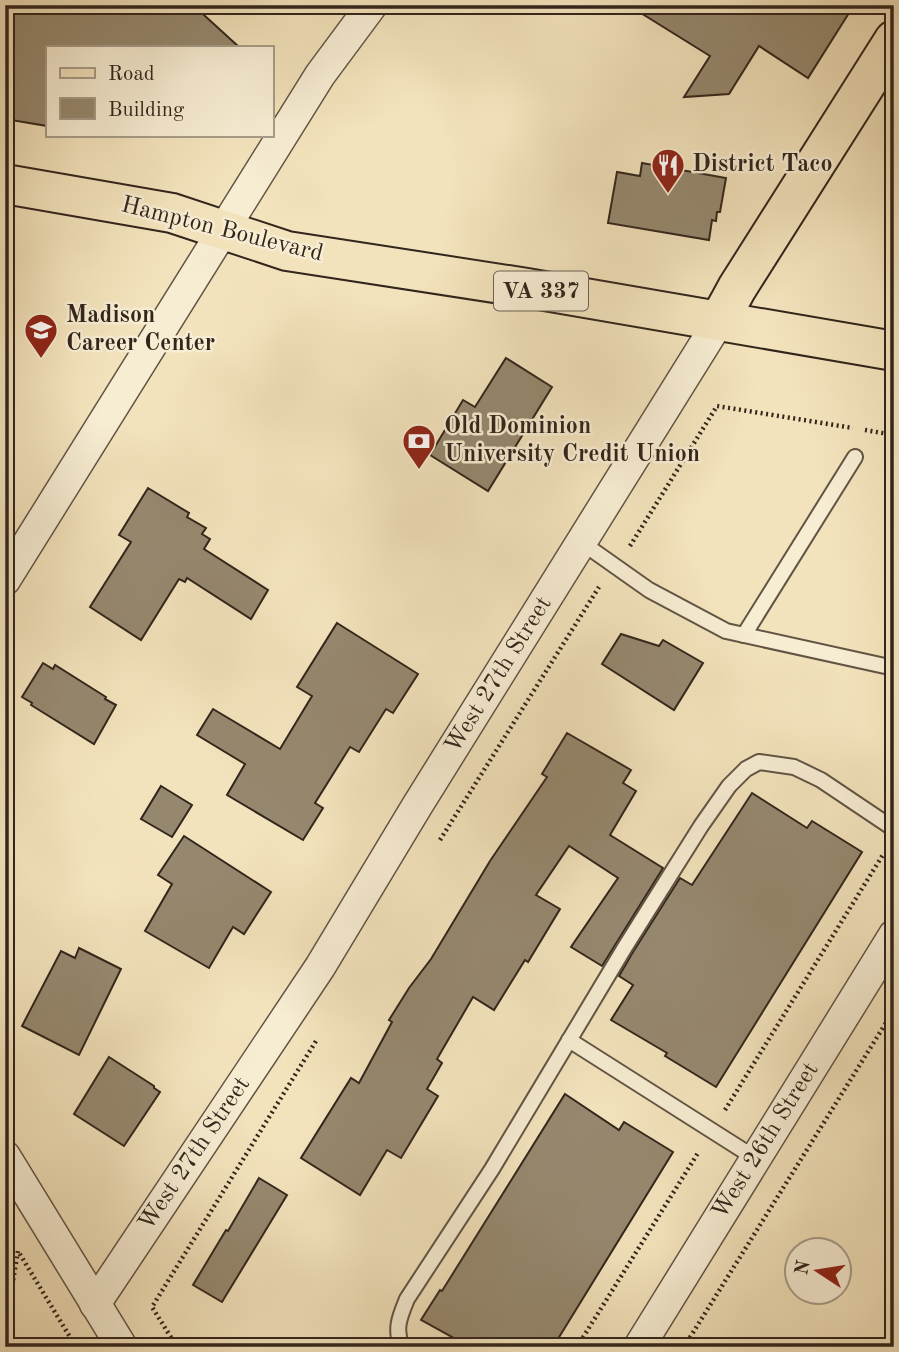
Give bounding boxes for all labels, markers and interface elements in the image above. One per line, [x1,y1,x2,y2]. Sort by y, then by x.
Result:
legend [46,46,273,136]
text: Road [108,64,155,85]
text: Building [108,100,185,121]
restaurant icon: District Taco [649,146,687,195]
place label: District Taco [692,153,833,177]
street label: Hampton Boulevard [119,193,325,267]
road number: VA 337 [494,272,588,310]
place label: Madison Career Center [66,304,215,356]
school or university icon: Madison Career Center [22,311,60,360]
place label: Old Dominion University Credit Union [444,415,700,467]
bank icon: Old Dominion University Credit Union [400,422,438,471]
street label: West 27th Street [441,593,557,757]
street label: West 26th Street [708,1059,824,1223]
street label: West 27th Street [135,1073,255,1235]
north arrow [783,1236,853,1306]
text: N [793,1258,815,1277]

